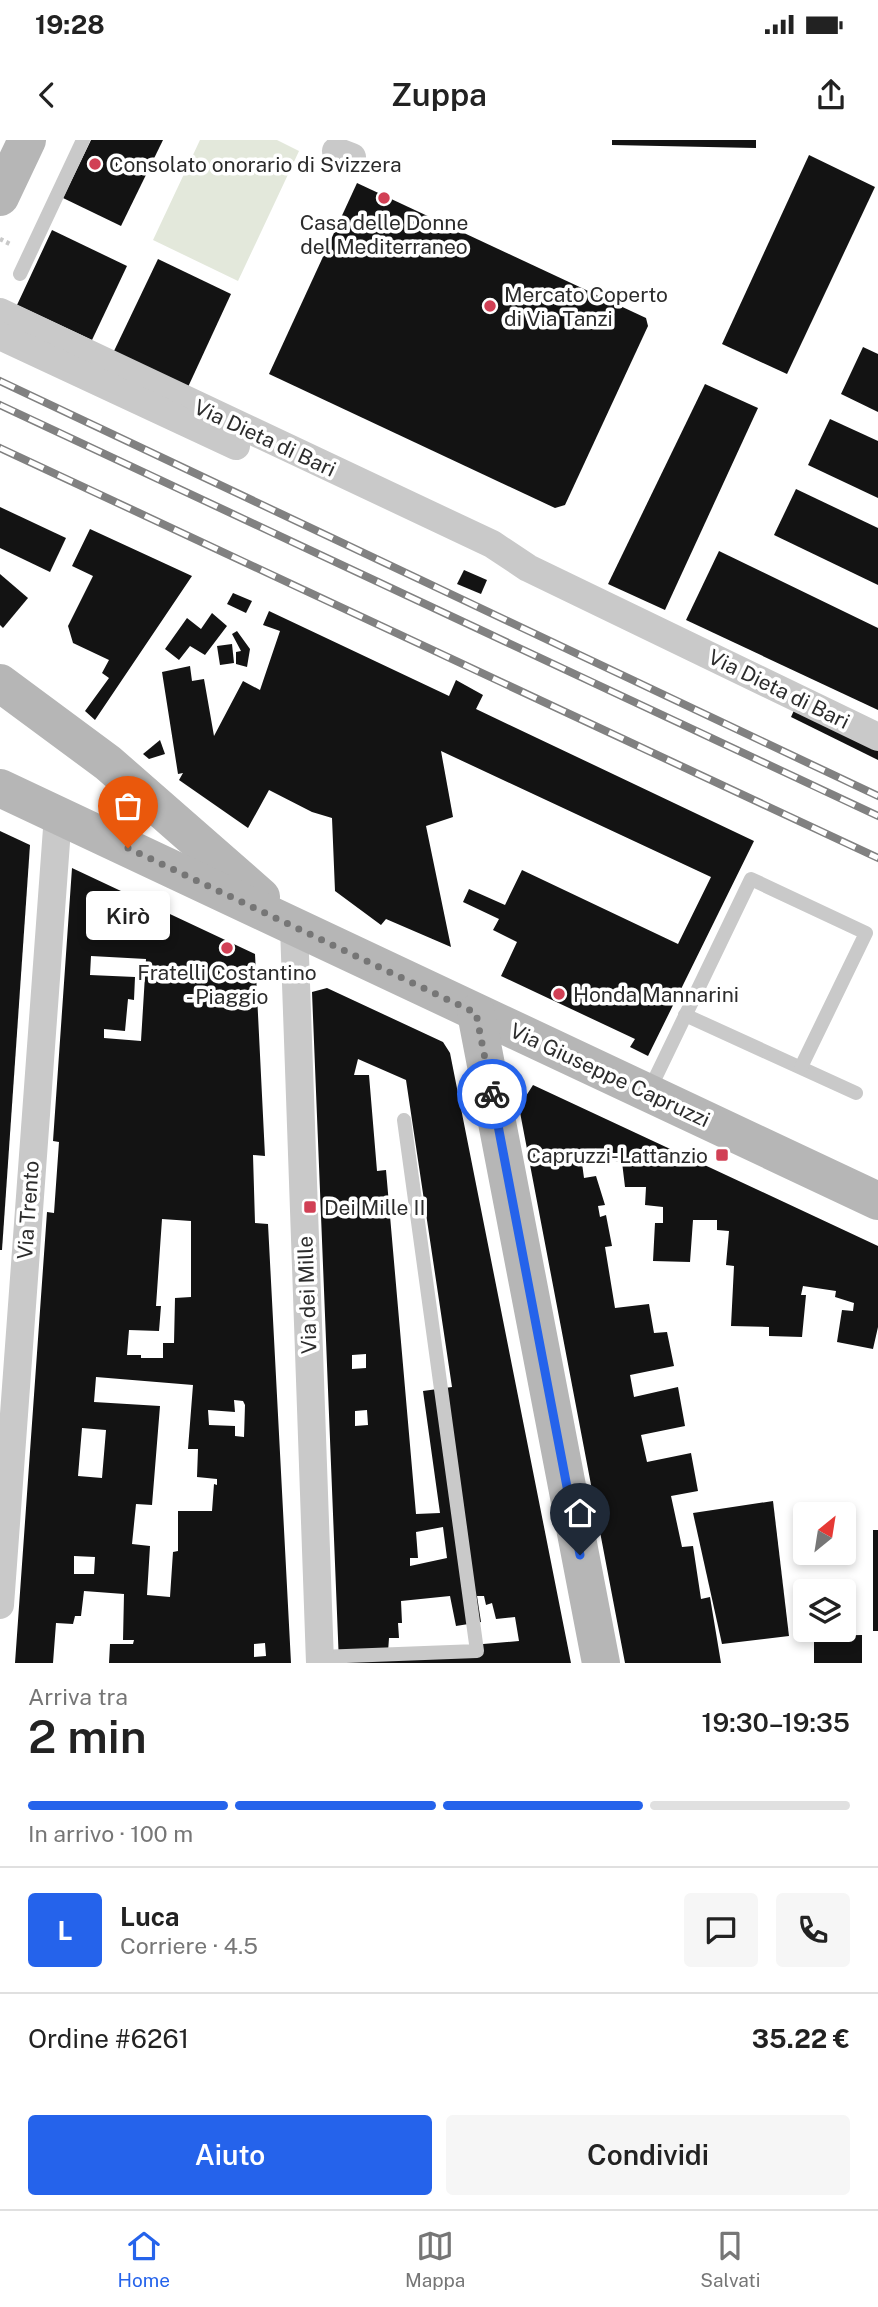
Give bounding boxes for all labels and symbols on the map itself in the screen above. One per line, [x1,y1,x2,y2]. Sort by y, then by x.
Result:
place label: Consolato onorario di Svizzera [109,152,402,177]
marker: Consolato onorario di Svizzera [87,156,103,172]
marker: Casa delle Donne del Mediterraneo [376,190,392,206]
place label: Casa delle Donne del Mediterraneo [300,210,468,259]
place label: Mercato Coperto di Via Tanzi [504,282,668,331]
marker: Mercato Coperto di Via Tanzi [482,298,498,314]
street label: Via Dieta di Bari [190,394,340,482]
street label: Via Dieta di Bari [704,644,854,734]
pin [98,776,158,848]
callout: Kirò [86,890,170,939]
marker: Fratelli Costantino - Piaggio [219,940,235,956]
place label: Fratelli Costantino - Piaggio [137,960,317,1009]
place label: Honda Mannarini [573,982,739,1007]
marker: Honda Mannarini [551,986,567,1002]
street label: Via Giuseppe Capruzzi [506,1018,714,1132]
courier [457,1059,527,1129]
place label: Capruzzi-Lattanzio [527,1143,708,1168]
marker: Capruzzi-Lattanzio [714,1147,730,1163]
street label: Via Trento [12,1160,44,1260]
place label: Dei Mille II [324,1195,425,1220]
marker: Dei Mille II [302,1199,318,1215]
street label: Via dei Mille [292,1235,322,1355]
pin [550,1483,610,1555]
north arrow [793,1502,856,1564]

